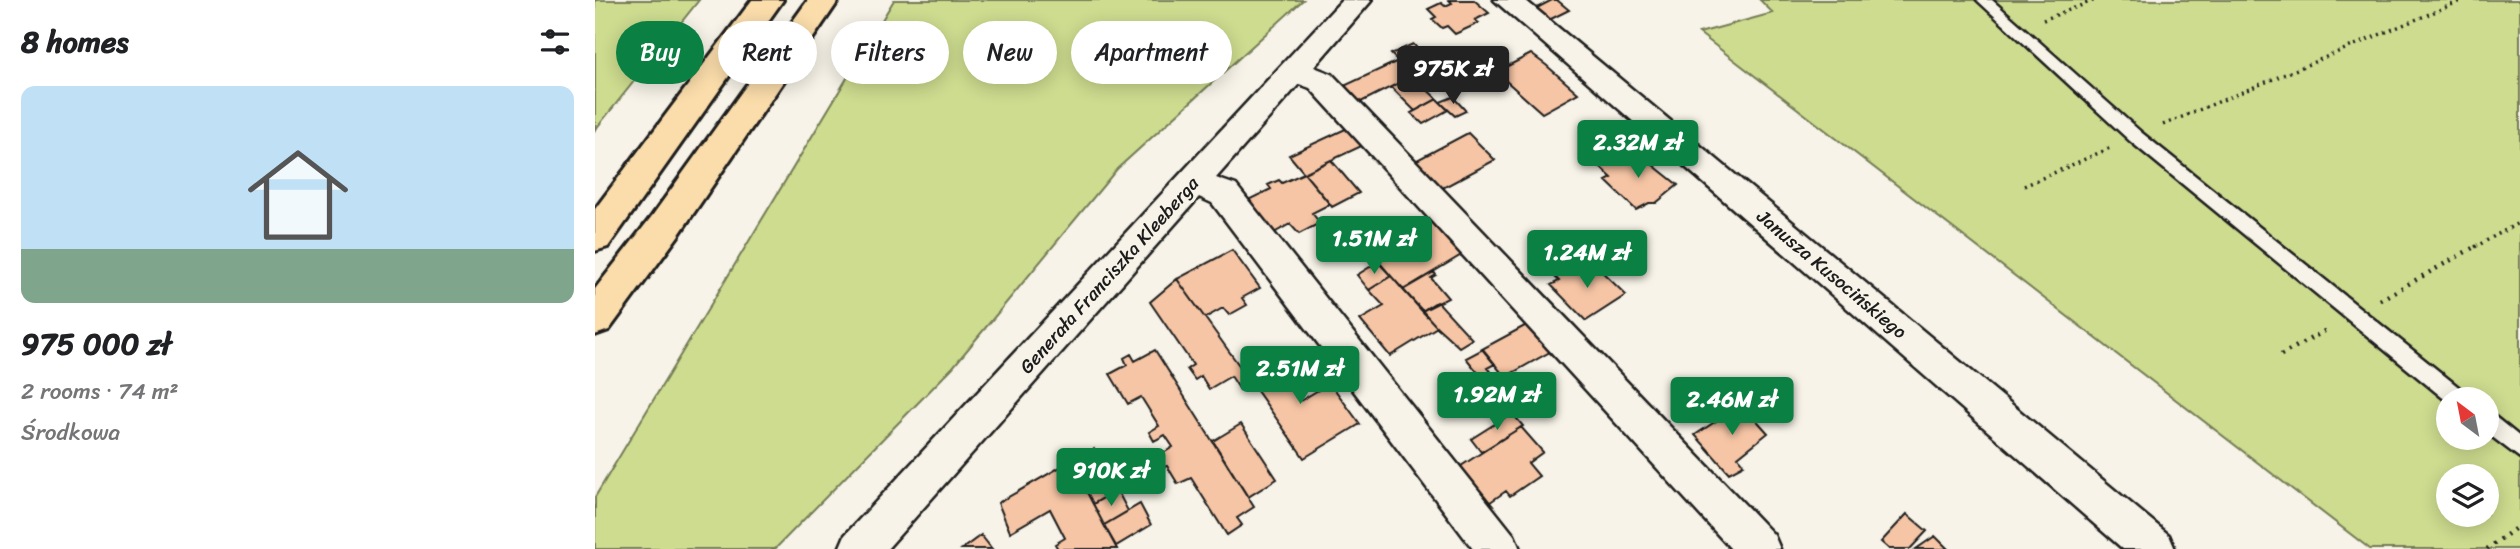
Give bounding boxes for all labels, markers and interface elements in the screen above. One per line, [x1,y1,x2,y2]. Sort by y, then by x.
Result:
text: 8 homes [21,15,129,69]
chip: Buy [616,21,704,84]
chip: Rent [718,21,817,84]
chip: Filters [831,21,949,84]
chip: New [963,21,1057,84]
chip: Apartment [1071,21,1232,84]
icon: filters [536,23,574,61]
pin: 975K zł [1388,46,1518,106]
text: 975K zł [1413,48,1493,89]
pin: 2.32M zł [1566,120,1710,180]
text: 2.32M zł [1593,122,1683,163]
icon: home [235,132,361,258]
street label: Generała Franciszka Kleeberga [1011,168,1207,381]
street label: Janusza Kusocińskiego [1749,200,1915,347]
pin: 1.51M zł [1302,216,1446,276]
text: 1.51M zł [1332,218,1416,259]
pin: 1.24M zł [1515,230,1659,290]
text: 1.24M zł [1543,232,1631,273]
text: 975 000 zł [21,317,171,371]
pin: 2.51M zł [1228,346,1372,406]
text: 2.51M zł [1256,348,1344,389]
text: 2 rooms · 74 m² [21,371,178,412]
pin: 1.92M zł [1425,372,1569,432]
text: 1.92M zł [1453,374,1541,415]
pin: 2.46M zł [1660,378,1804,437]
text: 2.46M zł [1687,379,1777,420]
north arrow [2436,387,2499,450]
map controls [2436,387,2499,527]
text: Środkowa [21,412,120,453]
pin: 910K zł [1046,448,1176,508]
text: 910K zł [1073,450,1149,491]
button: layers [2436,464,2499,527]

